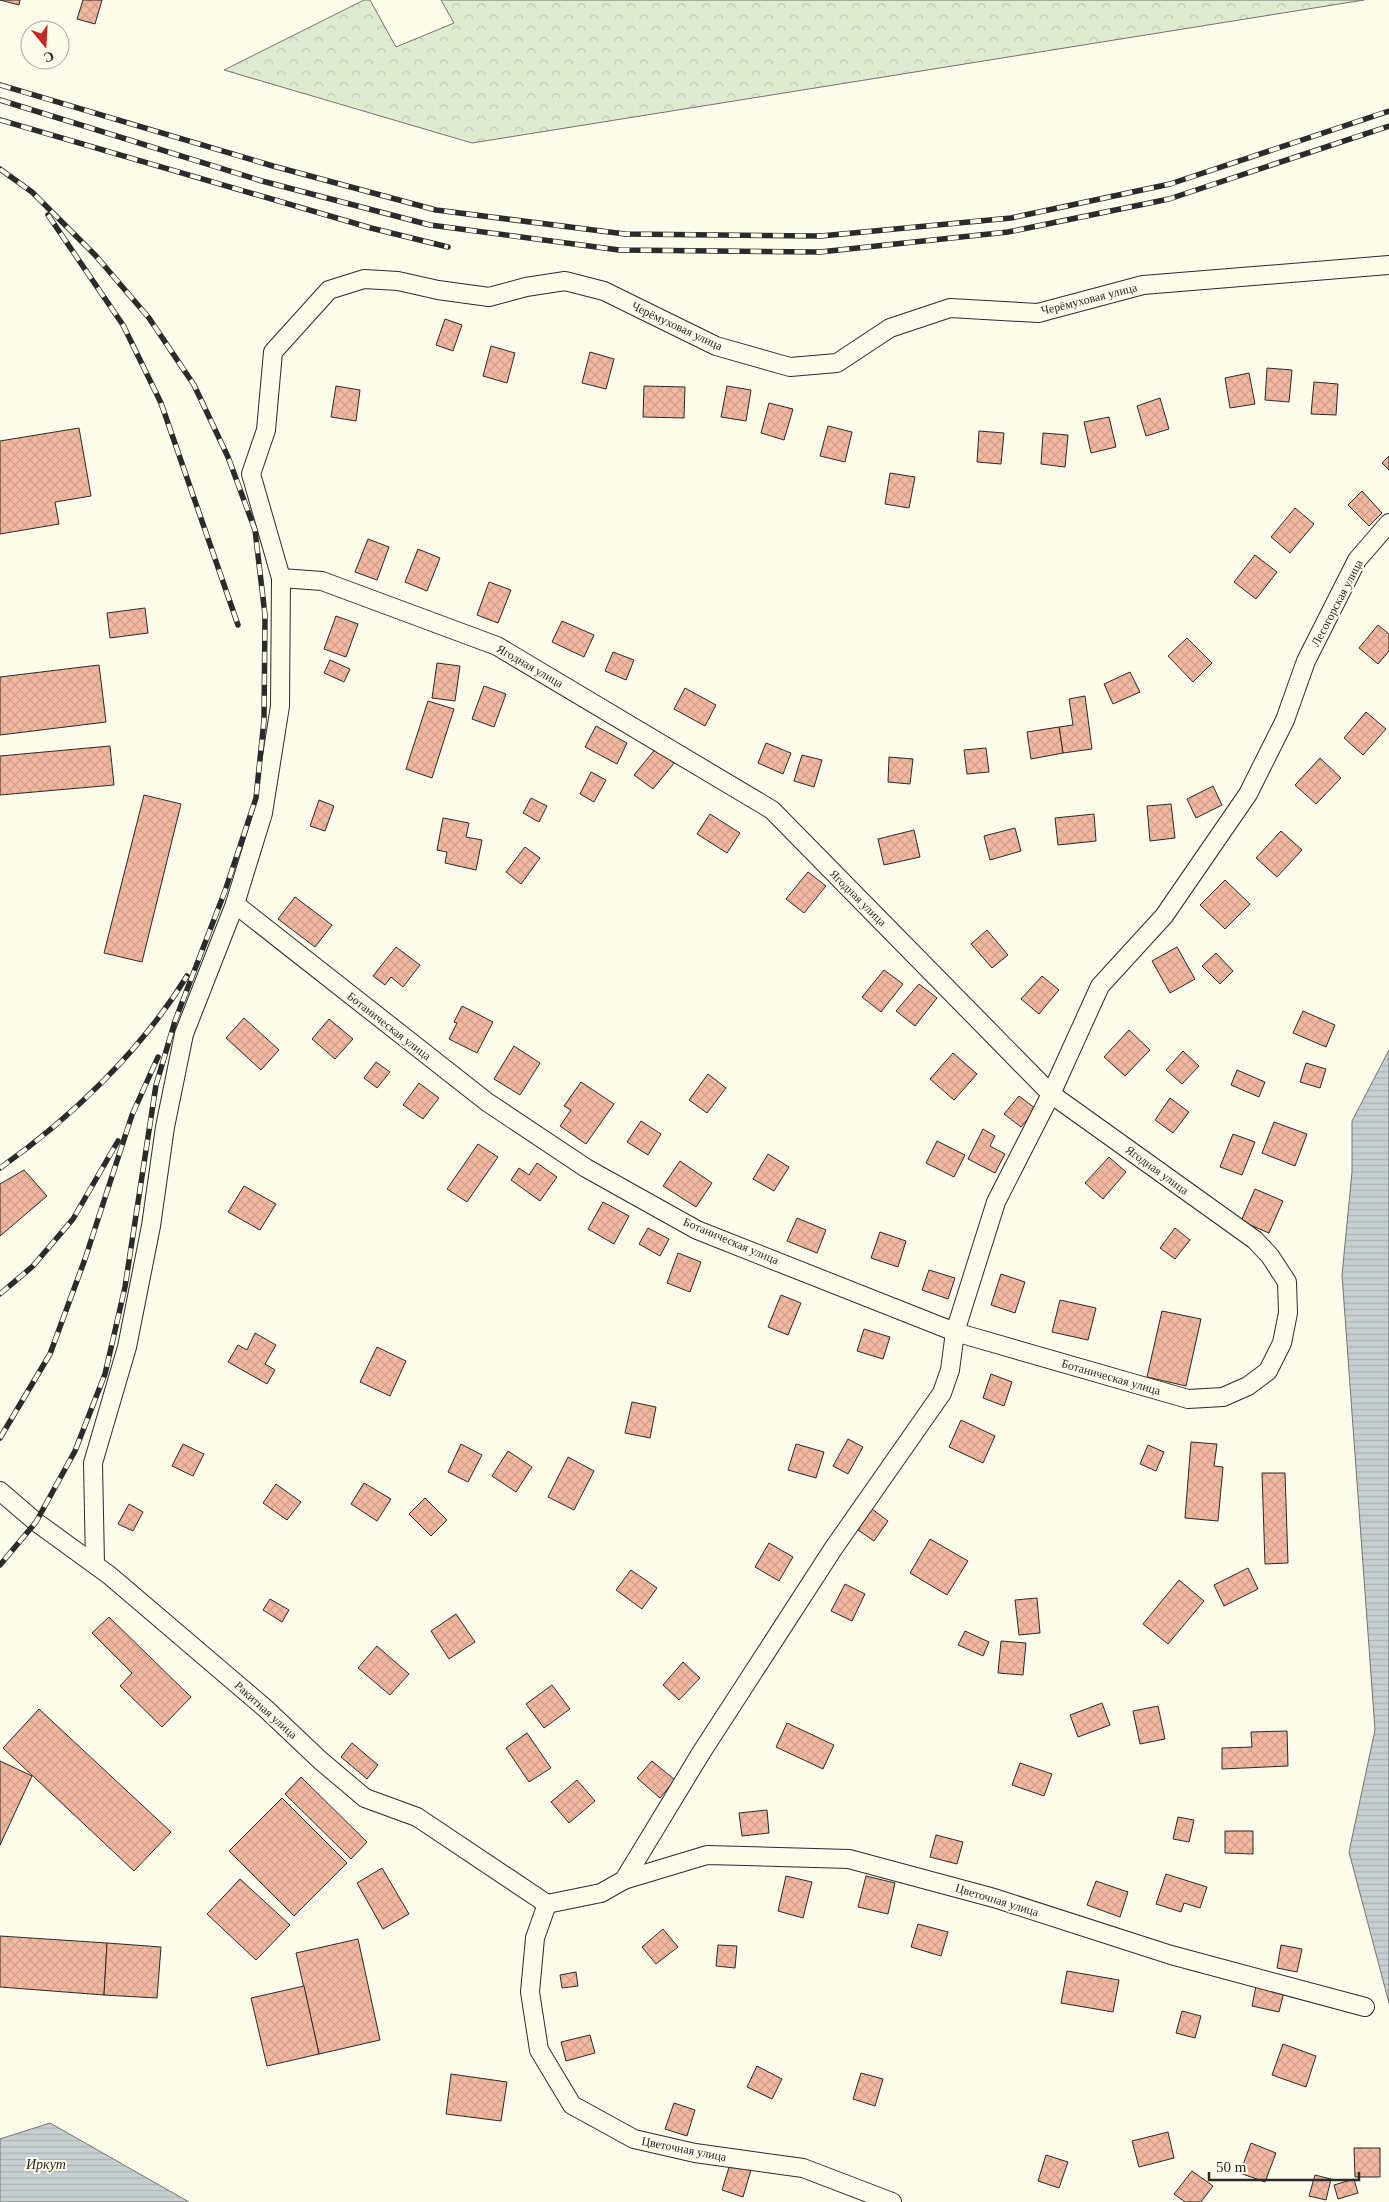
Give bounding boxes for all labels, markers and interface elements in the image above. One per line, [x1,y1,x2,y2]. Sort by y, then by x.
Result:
north arrow [20,20,70,70]
text: С [42,48,56,66]
street label: Черёмуховая улица [1039,280,1139,318]
street label: Черёмуховая улица [629,299,725,353]
street label: Лесогорская улица [1308,557,1366,649]
street label: Ягодная улица [494,641,566,691]
street label: Ягодная улица [827,867,890,930]
street label: Ботаническая улица [344,989,434,1063]
street label: Ягодная улица [1123,1143,1192,1198]
street label: Ботаническая улица [681,1215,781,1268]
street label: Ботаническая улица [1060,1356,1163,1398]
street label: Ракитная улица [232,1678,301,1742]
street label: Цветочная улица [954,1881,1041,1920]
street label: Цветочная улица [640,2134,728,2164]
scale bar [1209,2150,1359,2182]
water label: Иркут [25,2157,66,2172]
text: 50 m [1216,2159,1247,2175]

